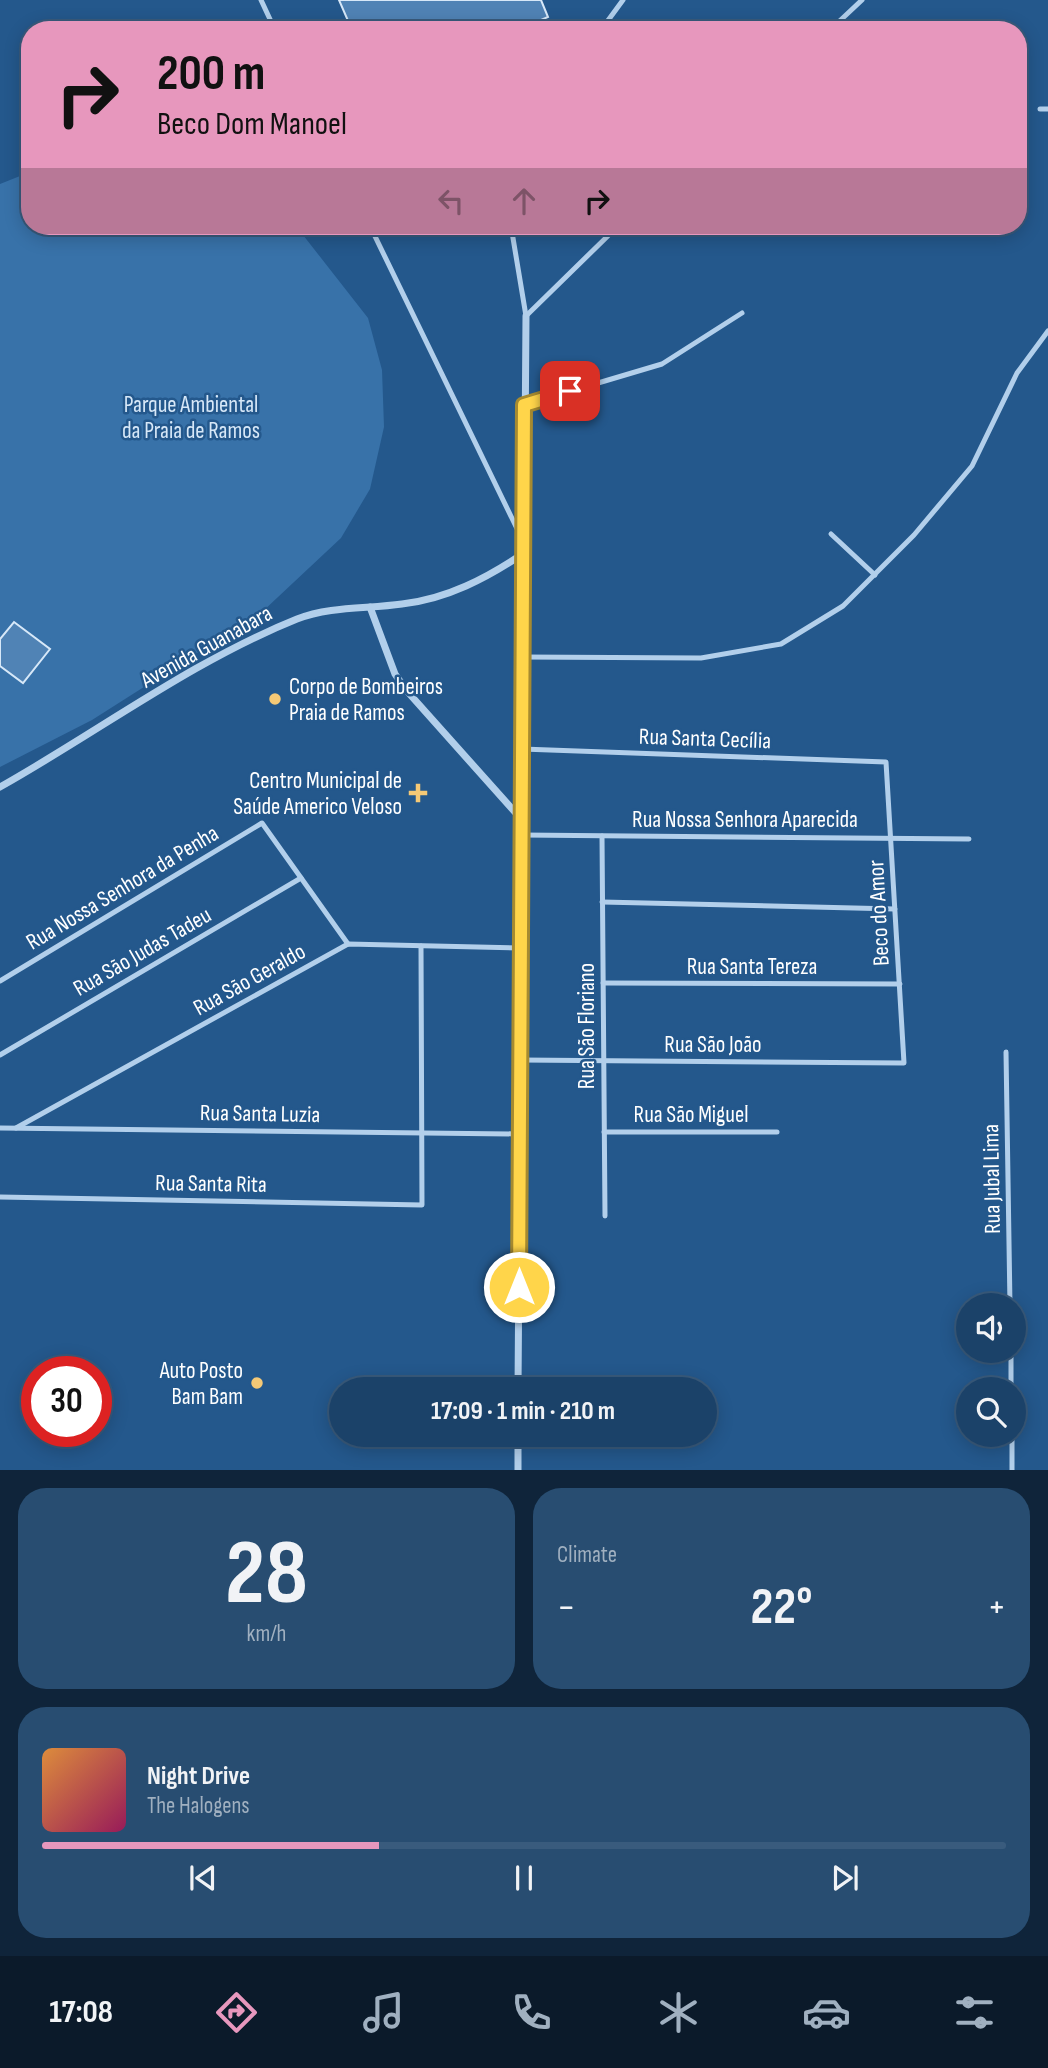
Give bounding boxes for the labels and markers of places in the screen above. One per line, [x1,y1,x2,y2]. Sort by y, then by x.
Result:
pin [540,361,600,421]
place label: Corpo de Bombeiros Praia de Ramos [289,673,443,727]
marker: Corpo de Bombeiros Praia de Ramos [267,691,283,707]
place label: Centro Municipal de Saúde Americo Veloso [233,767,402,821]
marker: Centro Municipal de Saúde Americo Veloso [408,783,428,803]
place label: Auto Posto Bam Bam [159,1357,243,1411]
marker: Auto Posto Bam Bam [249,1375,265,1391]

